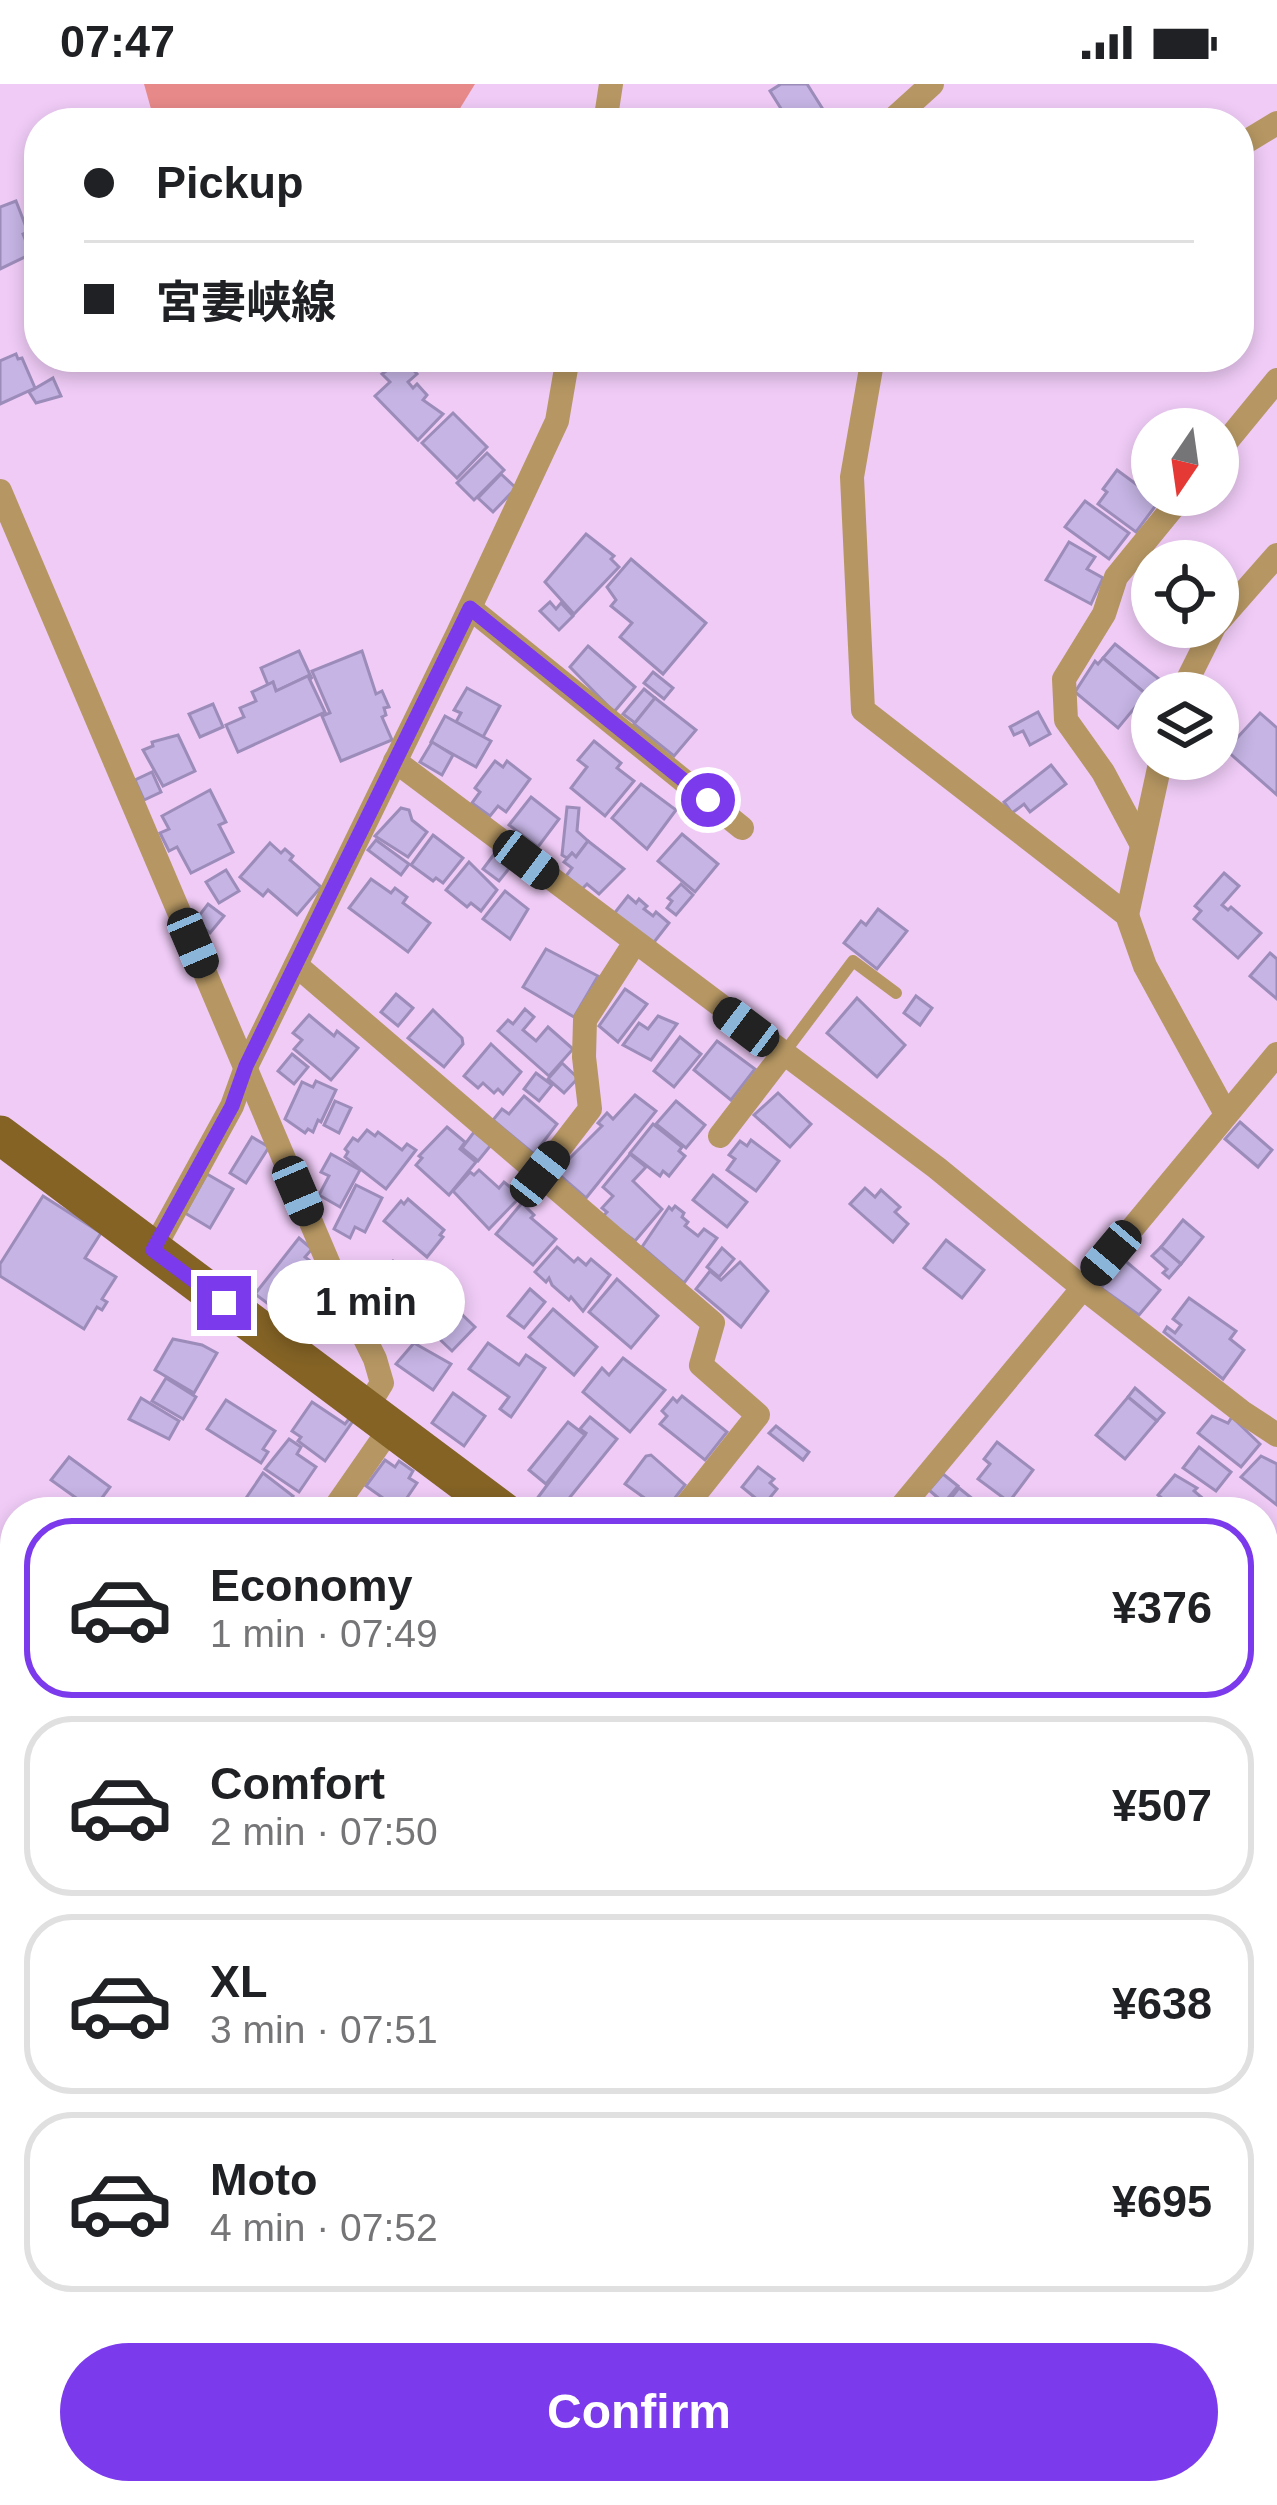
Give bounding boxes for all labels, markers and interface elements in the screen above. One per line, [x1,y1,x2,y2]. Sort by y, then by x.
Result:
text: 07:47 [60,16,175,67]
text: Pickup [156,157,304,208]
text: 宮妻峡線 [156,277,336,328]
north arrow [1131,408,1239,516]
map controls [1131,408,1239,780]
button: locate [1131,540,1239,648]
button: layers [1131,672,1239,780]
route start [681,773,735,827]
car [486,824,566,896]
car [162,903,224,983]
car [706,991,786,1063]
car [504,1135,576,1213]
car [267,1151,329,1231]
car [1074,1214,1148,1292]
callout: 1 min [266,1261,464,1345]
route end [197,1276,251,1330]
text: 1 min [315,1280,417,1323]
icon: car [66,1554,174,1662]
text: Economy [210,1560,413,1611]
text: ¥376 [1112,1582,1212,1633]
text: 1 min · 07:49 [210,1612,438,1655]
icon: car [66,1752,174,1860]
text: Comfort [210,1758,385,1809]
text: ¥507 [1112,1780,1212,1831]
text: 2 min · 07:50 [210,1810,438,1853]
icon: car [66,1950,174,2058]
text: XL [210,1956,268,2007]
text: ¥638 [1112,1978,1212,2029]
text: 3 min · 07:51 [210,2008,438,2051]
icon: car [66,2148,174,2256]
text: Moto [210,2154,317,2205]
text: ¥695 [1112,2176,1212,2227]
text: 4 min · 07:52 [210,2206,438,2249]
button: Confirm [60,2343,1218,2481]

